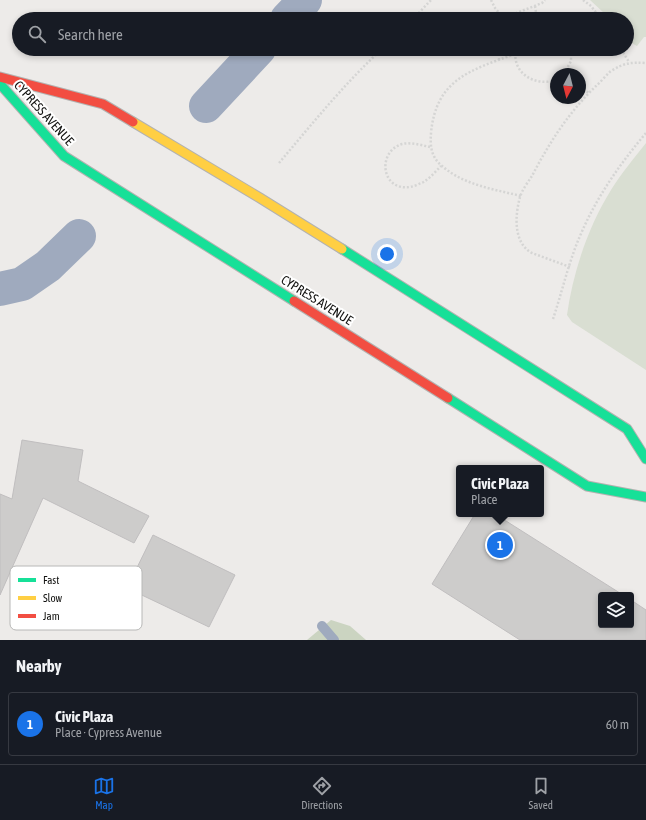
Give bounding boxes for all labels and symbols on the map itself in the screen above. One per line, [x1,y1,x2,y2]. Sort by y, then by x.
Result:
north arrow [550,68,586,104]
street label: CYPRESS AVENUE [11,78,77,149]
your location [377,244,397,264]
street label: CYPRESS AVENUE [278,272,356,328]
pin: 1 [487,530,513,560]
legend [10,566,142,630]
text: Fast [43,574,59,586]
text: Slow [43,592,62,604]
text: Jam [43,610,60,622]

